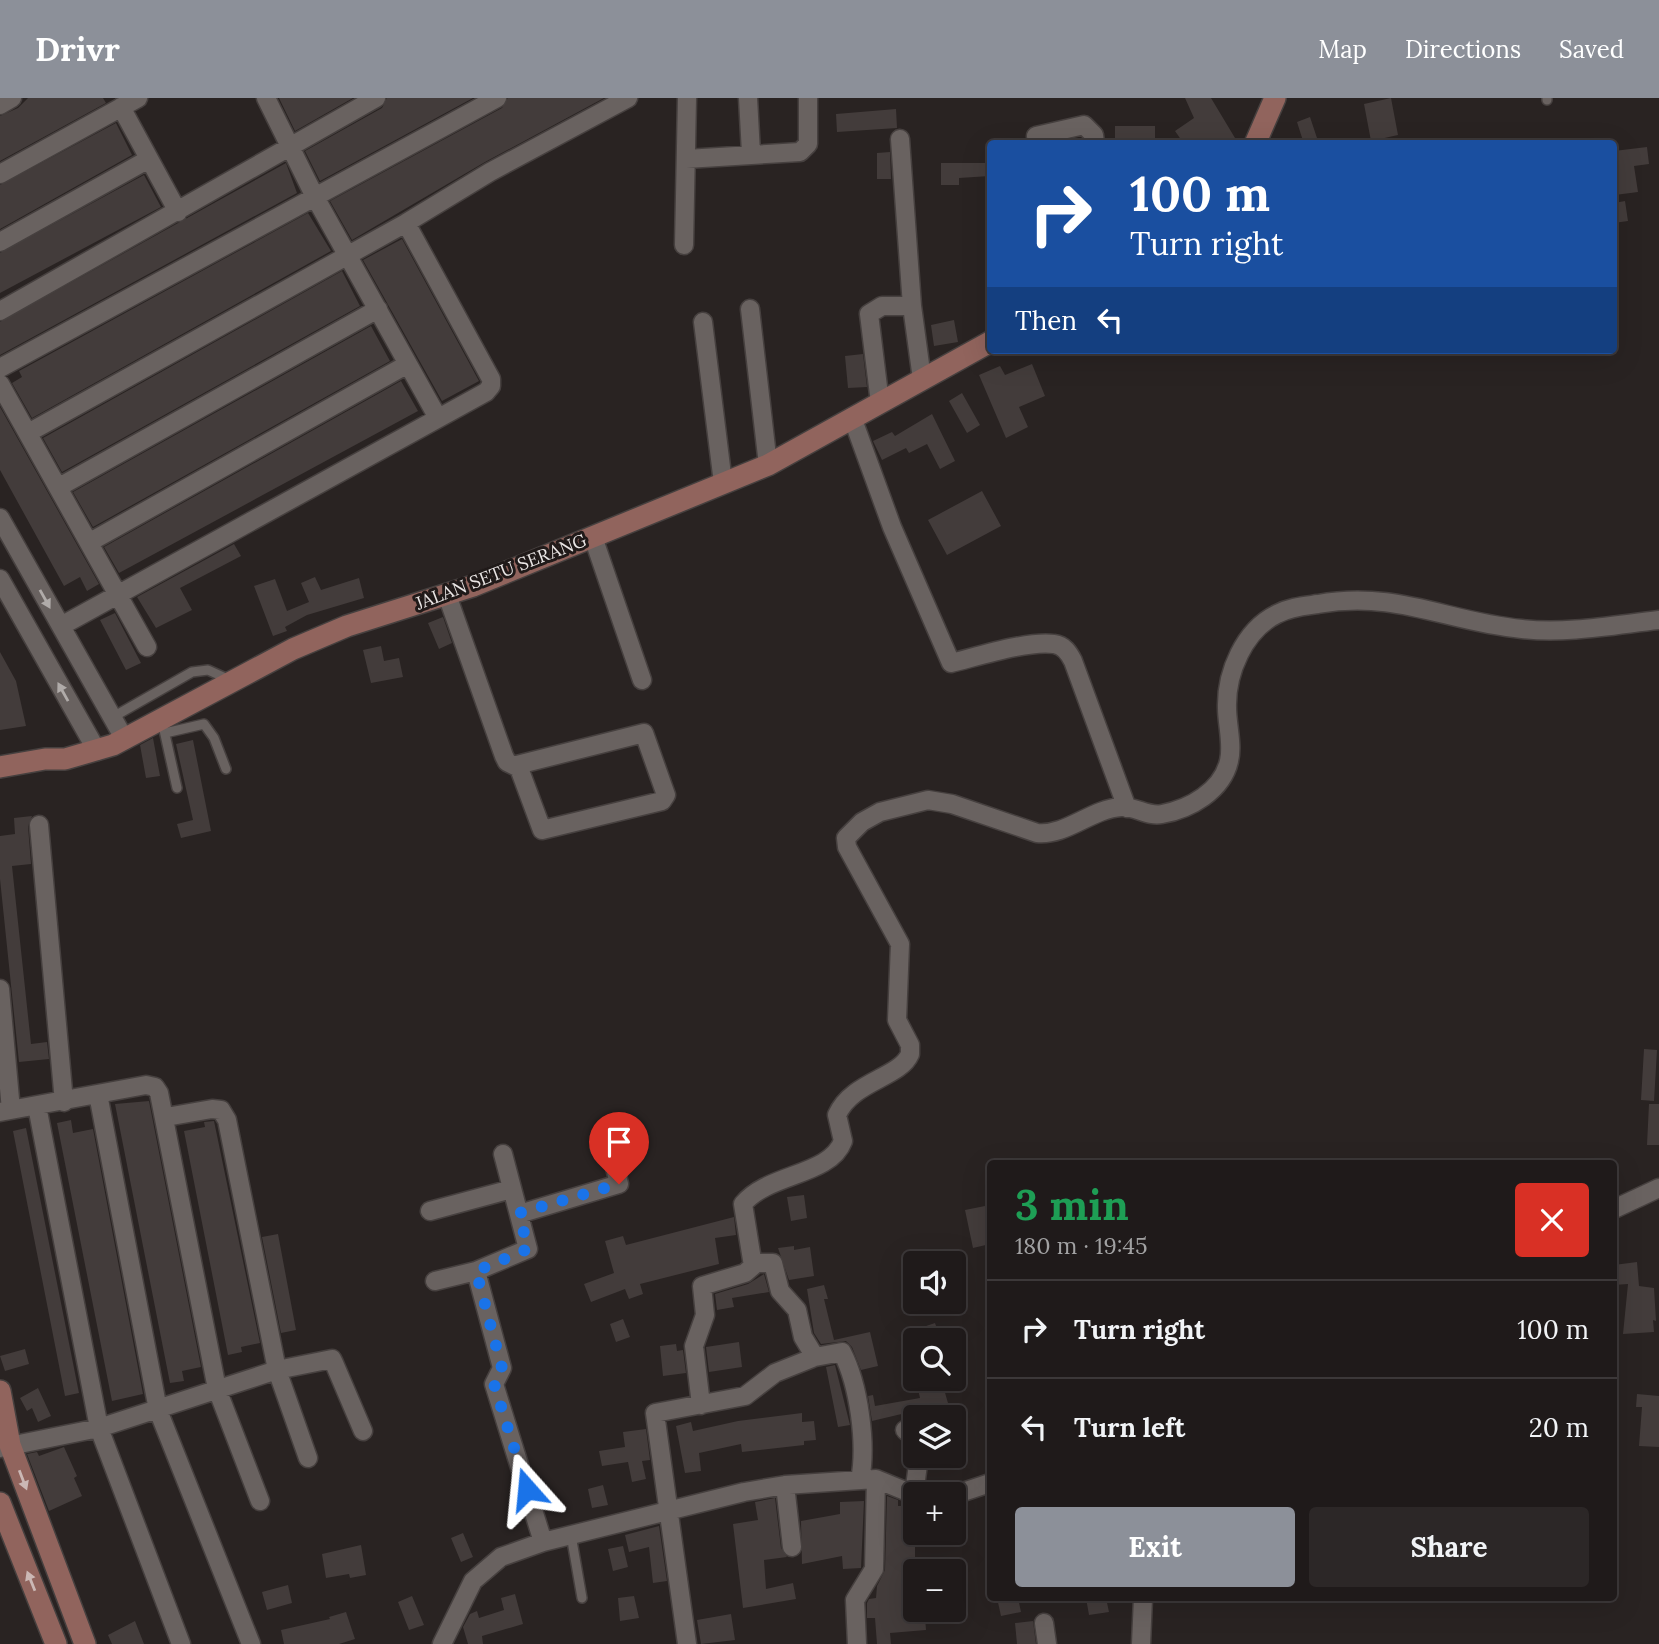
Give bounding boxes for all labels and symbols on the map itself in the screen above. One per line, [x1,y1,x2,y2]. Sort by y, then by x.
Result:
street label: JALAN SETU SERANG [411,528,590,615]
one-way arrow [39,589,51,608]
one-way arrow [57,682,69,702]
pin [589,1112,649,1184]
position arrow [490,1452,564,1526]
one-way arrow [18,1470,29,1491]
one-way arrow [25,1570,36,1591]

